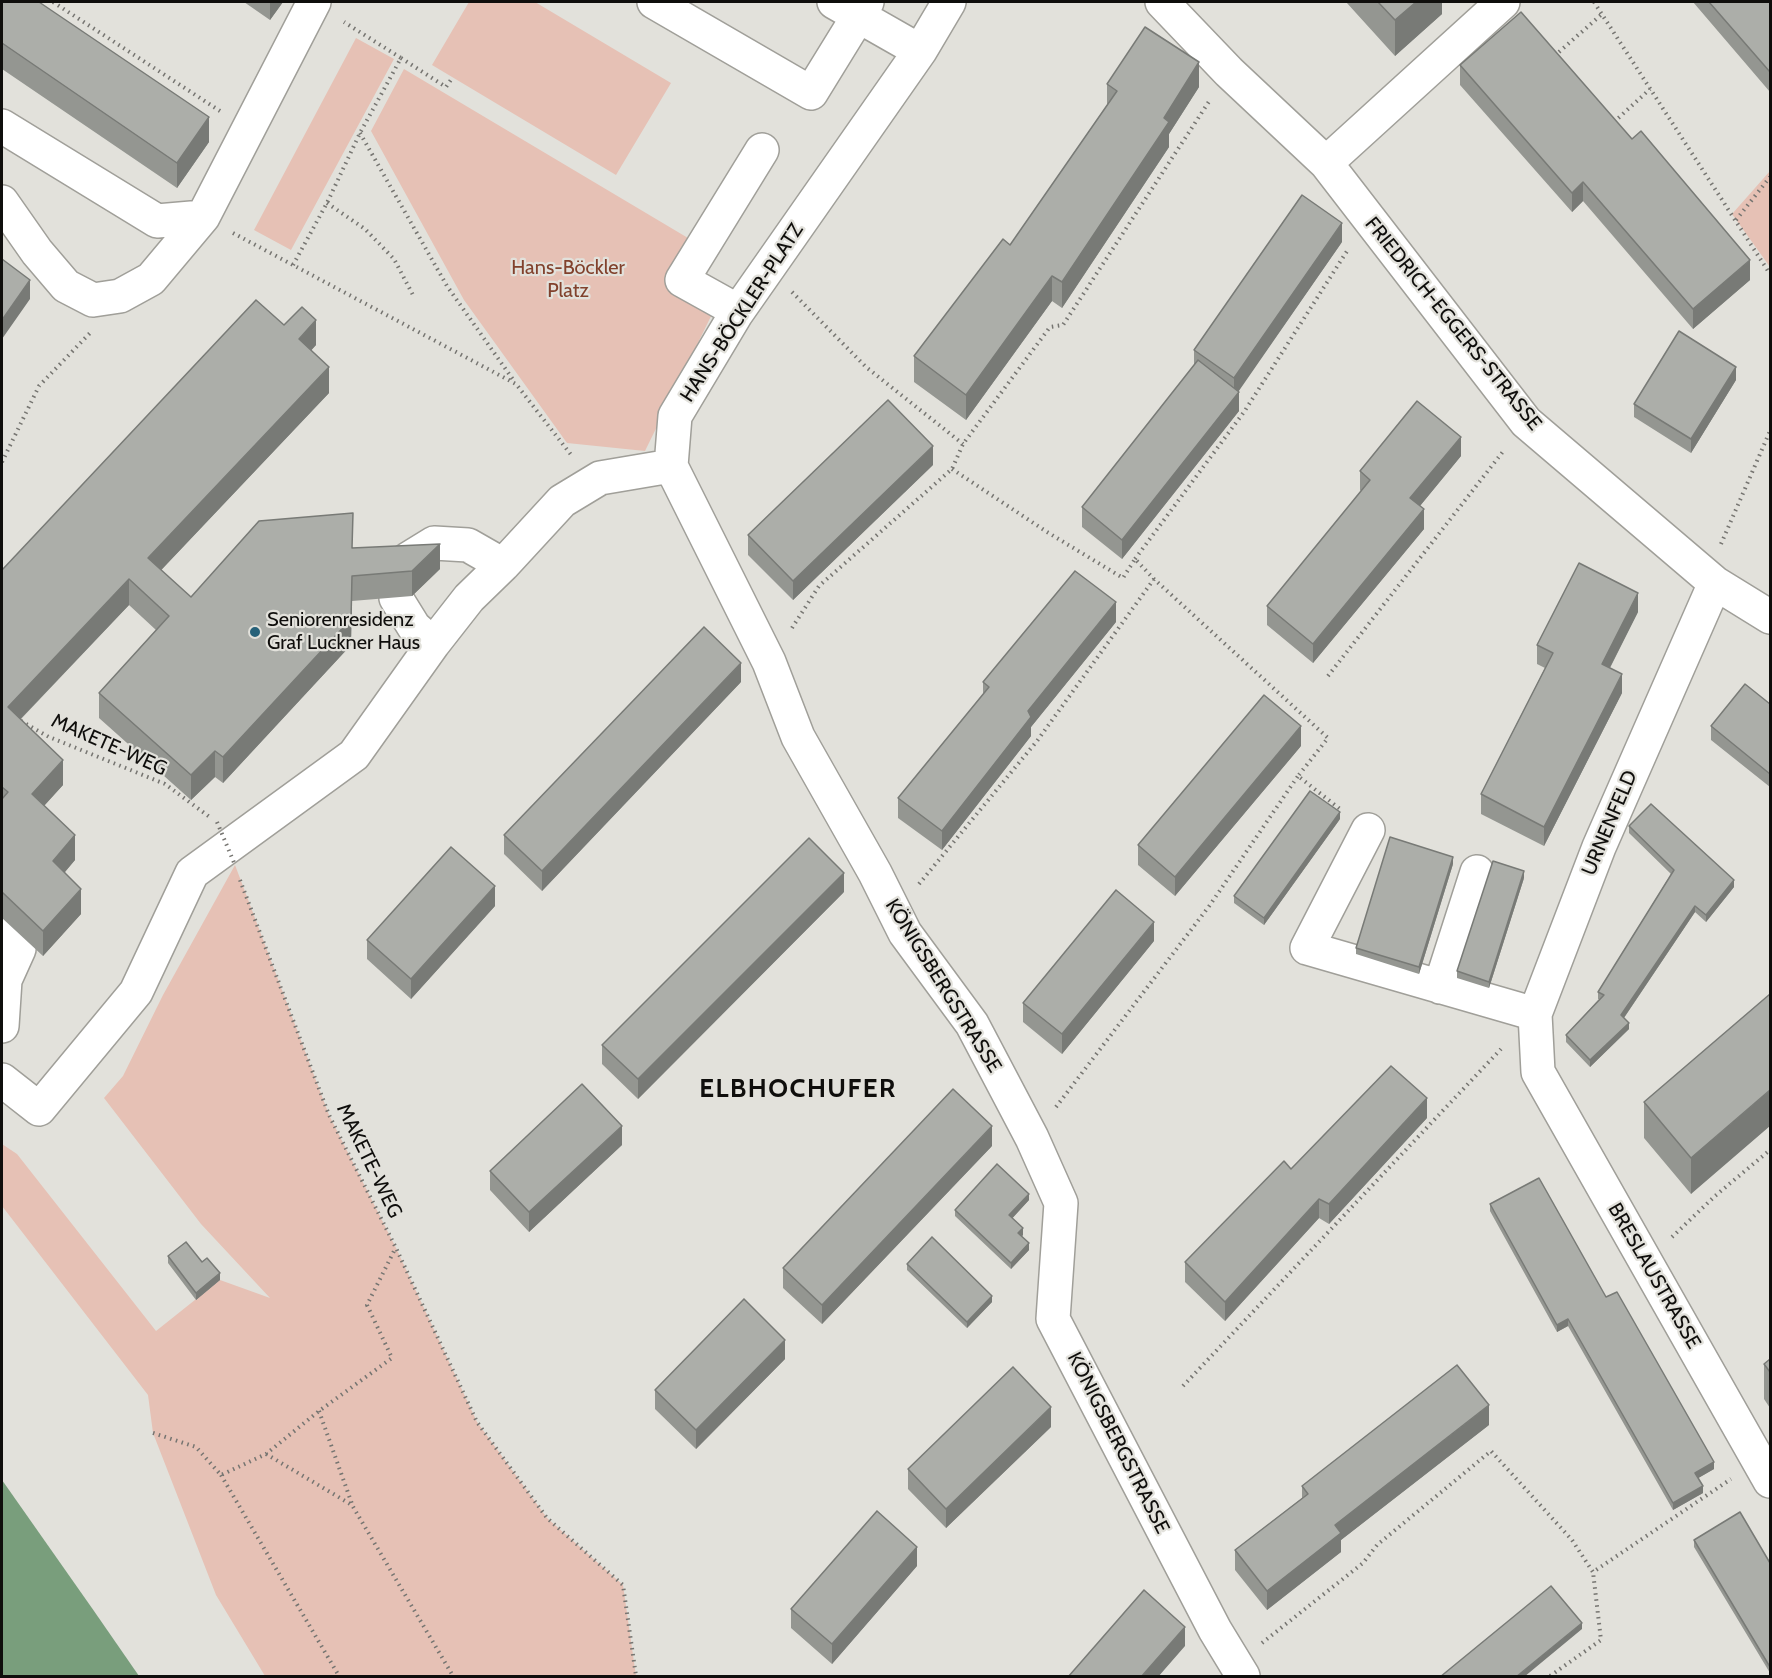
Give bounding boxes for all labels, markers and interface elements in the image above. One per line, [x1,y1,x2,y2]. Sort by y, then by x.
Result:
street label: FRIEDRICH-EGGERS-STRASSE [1360,213,1546,435]
street label: HANS-BÖCKLER-PLATZ [675,219,809,407]
park label: Hans-Böckler Platz [511,256,625,303]
place label: Seniorenresidenz Graf Luckner Haus [267,608,420,655]
marker: Seniorenresidenz Graf Luckner Haus [248,625,262,639]
street label: MAKETE-WEG [47,709,171,781]
street label: URNENFELD [1577,767,1643,879]
street label: KÖNIGSBERGSTRASSE [880,895,1006,1077]
district label: ELBHOCHUFER [699,1073,897,1105]
street label: MAKETE-WEG [331,1100,407,1222]
street label: BRESLAUSTRASSE [1603,1199,1705,1353]
street label: KÖNIGSBERGSTRASSE [1062,1348,1174,1538]

